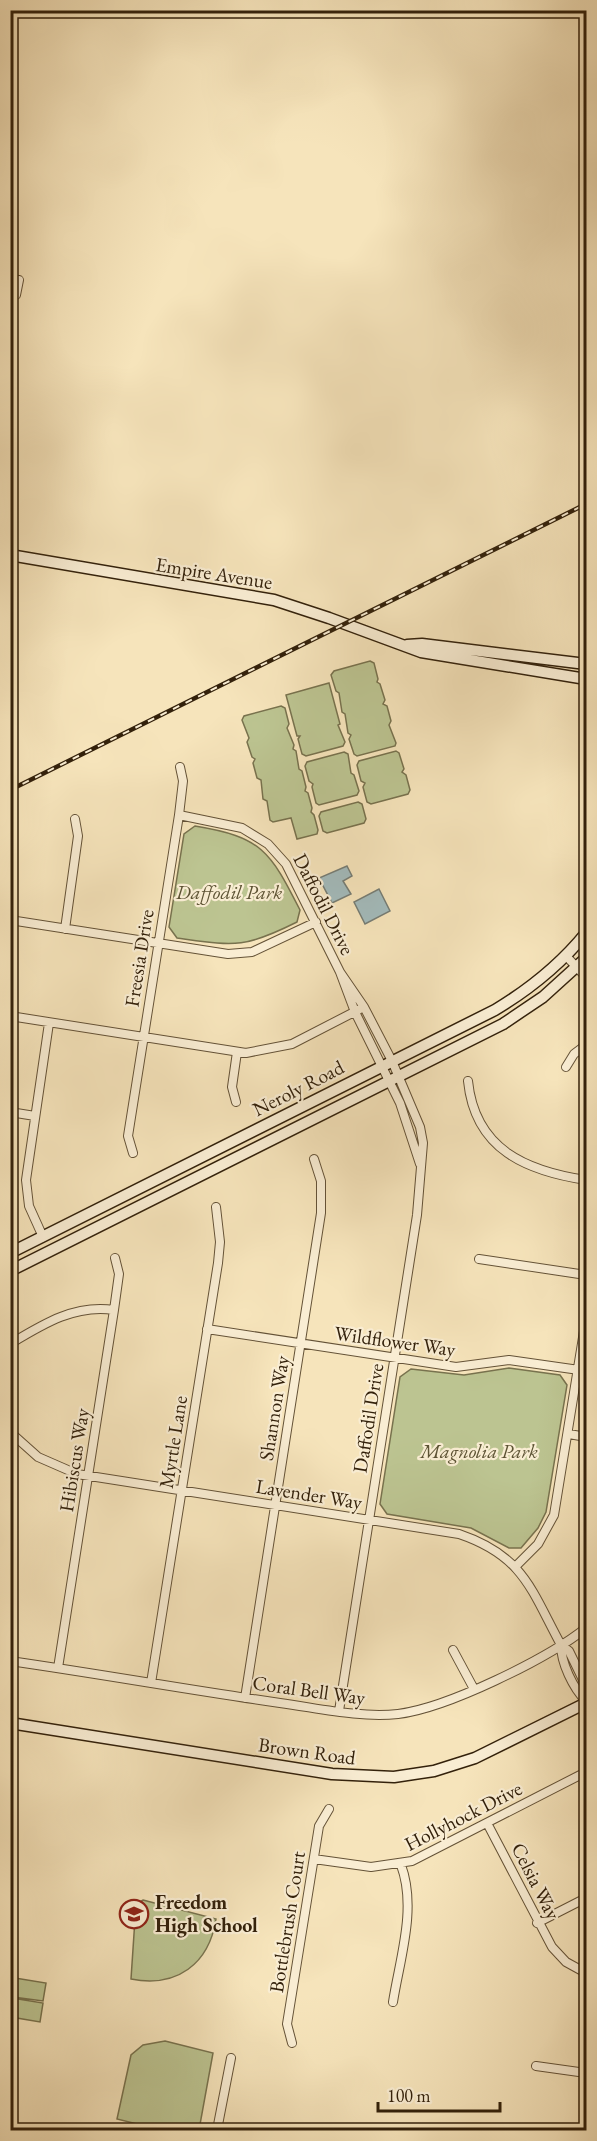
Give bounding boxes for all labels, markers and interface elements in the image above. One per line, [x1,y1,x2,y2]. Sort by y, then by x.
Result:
street label: Empire Avenue [154,551,275,595]
street label: Daffodil Drive [287,849,361,959]
park label: Daffodil Park [175,879,282,905]
street label: Freesia Drive [118,907,160,1009]
street label: Neroly Road [248,1053,349,1122]
street label: Wildflower Way [333,1320,457,1362]
street label: Shannon Way [253,1353,295,1462]
street label: Daffodil Drive [347,1361,390,1475]
street label: Myrtle Lane [153,1394,193,1490]
street label: Hibiscus Way [53,1406,95,1514]
park label: Magnolia Park [419,1438,538,1464]
street label: Lavender Way [254,1473,364,1515]
street label: Coral Bell Way [251,1669,367,1711]
street label: Brown Road [257,1731,358,1771]
street label: Hollyhock Drive [400,1775,526,1857]
street label: Celsia Way [506,1838,567,1924]
street label: Bottlebrush Court [263,1849,311,1994]
place label: Freedom High School [155,1889,258,1938]
school or university icon: Freedom High School [118,1898,150,1930]
scale bar [378,2075,500,2113]
text: 100 m [387,2084,431,2107]

